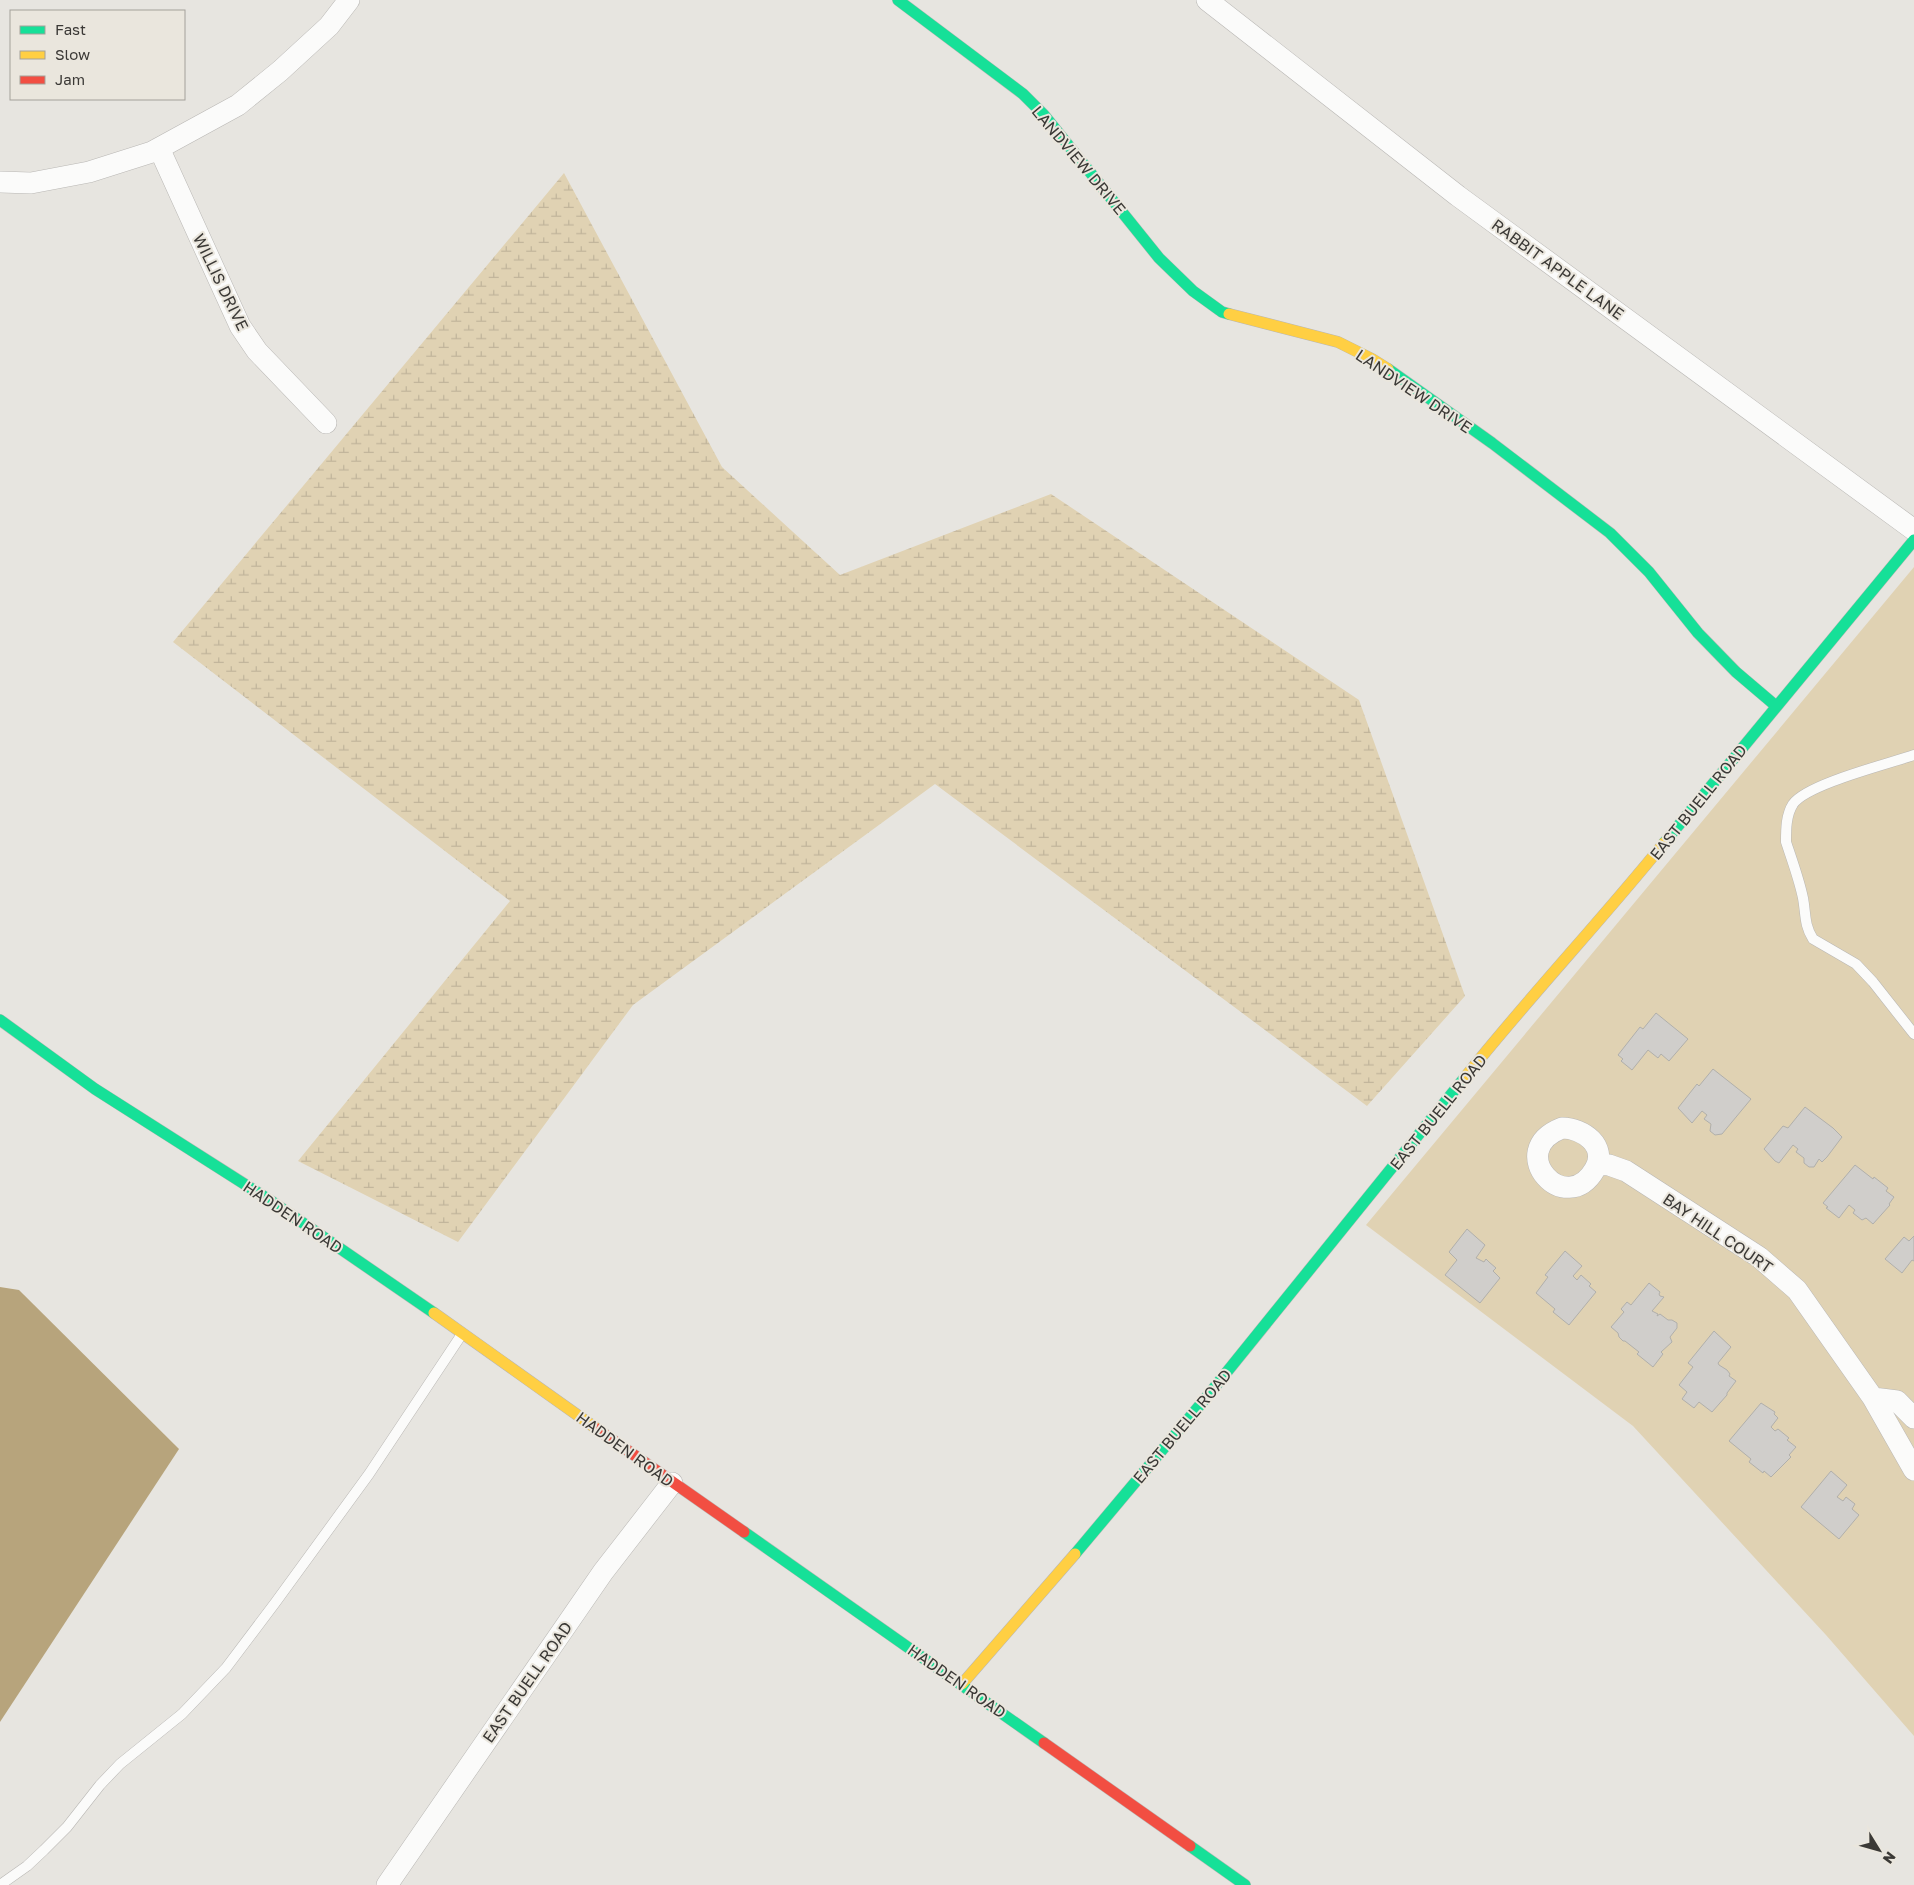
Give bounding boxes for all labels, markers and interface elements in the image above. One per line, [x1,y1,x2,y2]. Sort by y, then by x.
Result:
legend [10,10,185,100]
text: Fast [55,20,86,38]
text: Slow [55,45,90,63]
text: Jam [55,70,85,88]
street label: LANDVIEW DRIVE [1028,102,1130,218]
street label: RABBIT APPLE LANE [1488,214,1628,324]
street label: WILLIS DRIVE [189,230,253,334]
street label: LANDVIEW DRIVE [1352,345,1476,437]
street label: EAST BUELL ROAD [1645,740,1751,864]
street label: EAST BUELL ROAD [1385,1050,1491,1174]
street label: HADDEN ROAD [240,1176,346,1258]
street label: BAY HILL COURT [1659,1189,1777,1277]
street label: EAST BUELL ROAD [1128,1365,1236,1487]
street label: HADDEN ROAD [572,1407,678,1491]
street label: EAST BUELL ROAD [478,1618,576,1746]
street label: HADDEN ROAD [904,1640,1010,1722]
north arrow [1854,1825,1904,1875]
text: N [1880,1849,1900,1867]

